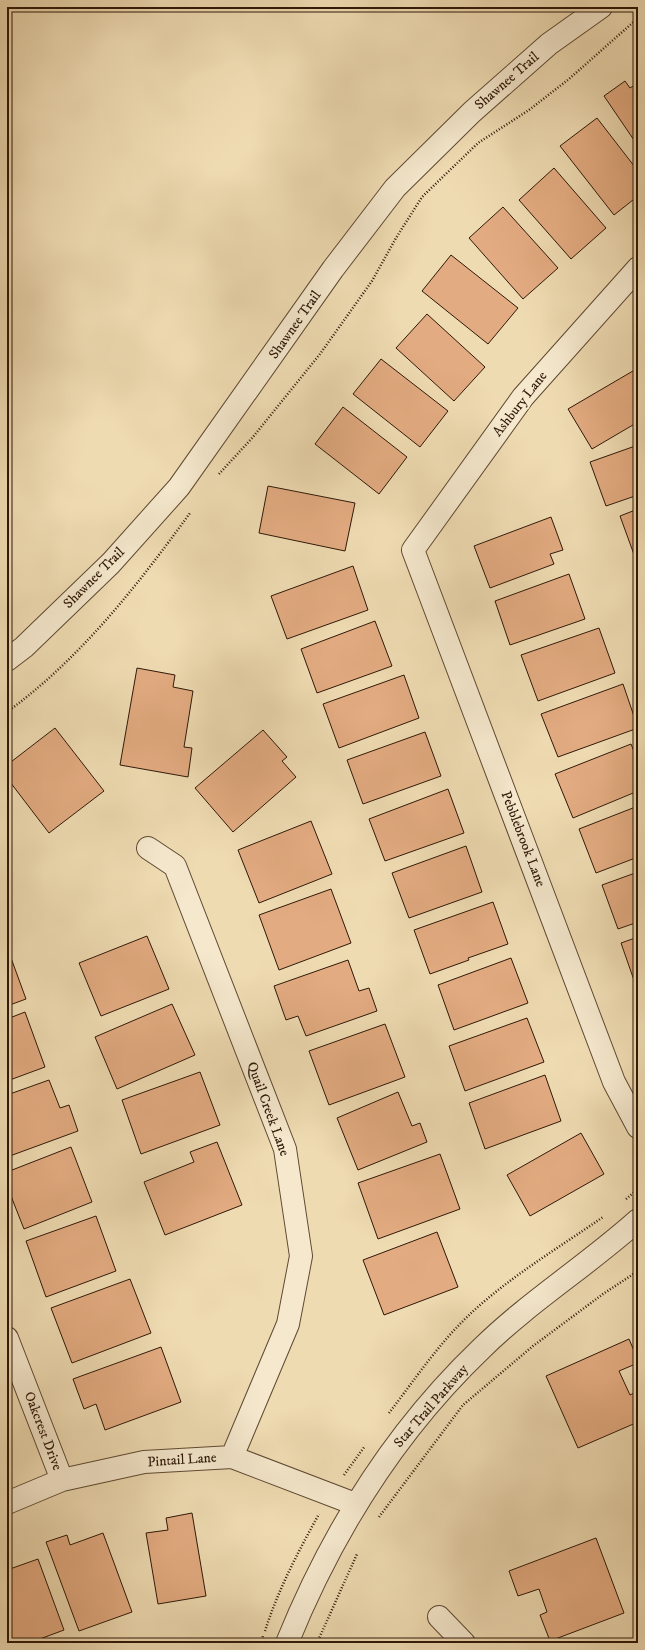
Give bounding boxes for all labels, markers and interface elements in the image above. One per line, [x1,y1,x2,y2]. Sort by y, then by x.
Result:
street label: Shawnee Trail [471,48,544,114]
street label: Shawnee Trail [265,287,326,363]
street label: Ashbury Lane [489,367,551,440]
street label: Shawnee Trail [60,543,129,612]
street label: Pebblebrook Lane [496,789,550,890]
street label: Quail Creek Lane [243,1059,293,1159]
street label: Star Trail Parkway [390,1360,472,1451]
street label: Oakcrest Drive [20,1389,66,1473]
street label: Pintail Lane [147,1449,217,1471]

